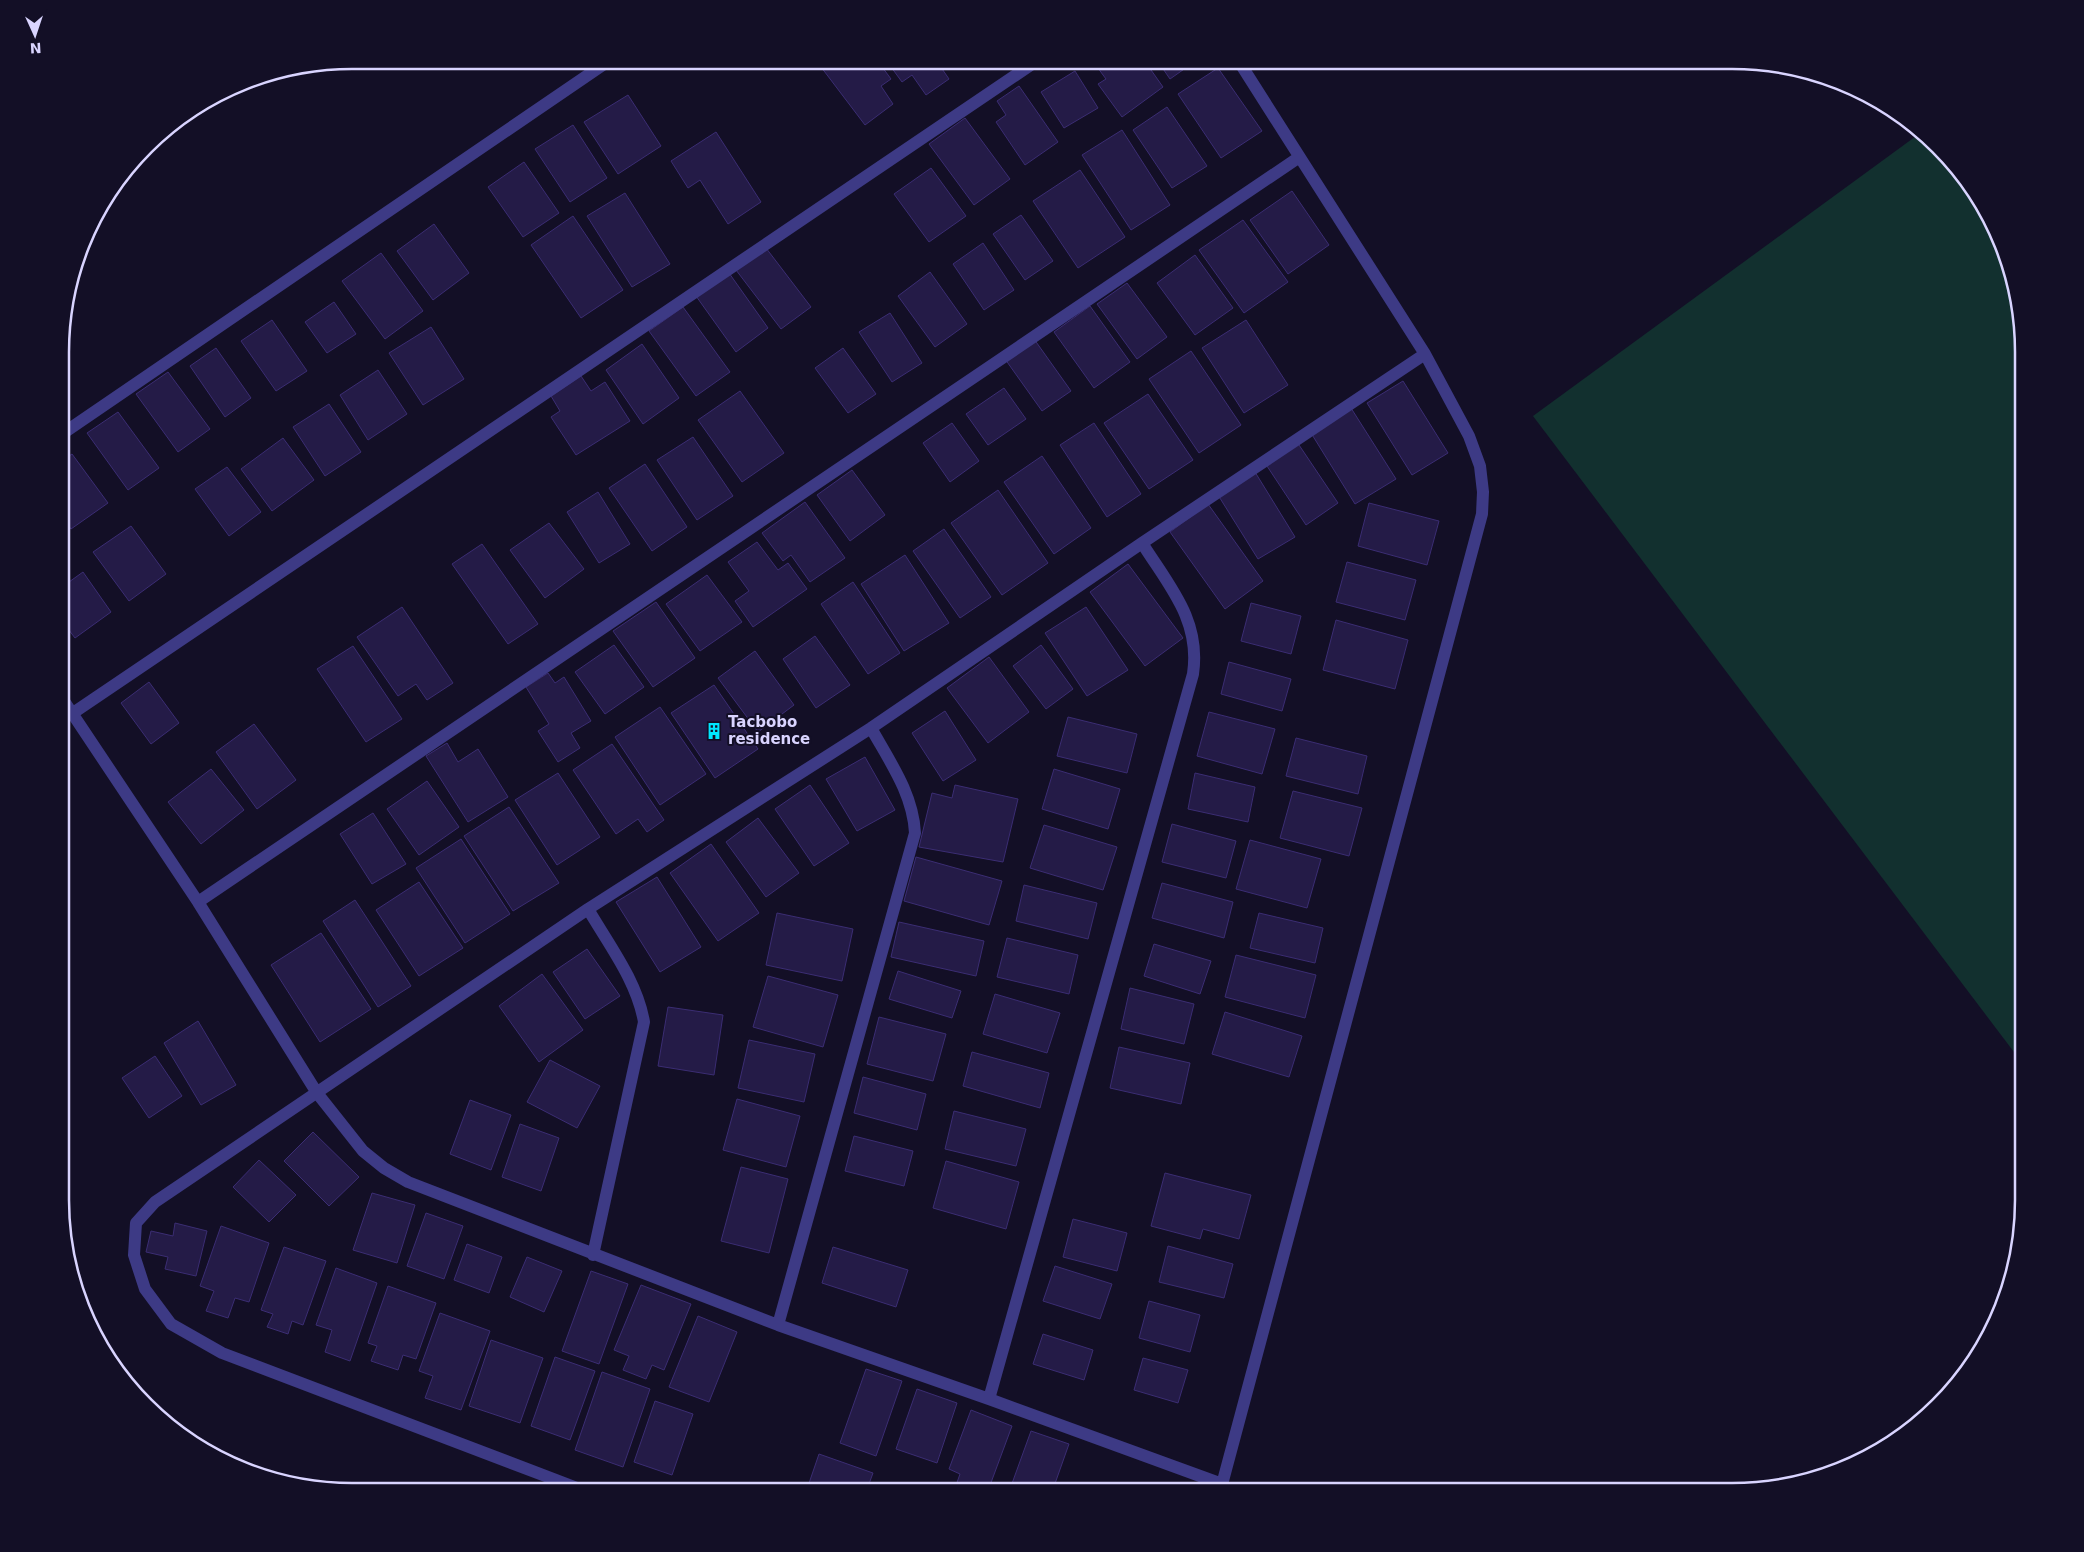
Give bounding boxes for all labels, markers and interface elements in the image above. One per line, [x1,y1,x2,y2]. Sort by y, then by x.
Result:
north arrow [10,10,60,60]
text: N [29,40,42,56]
place label: Tacbobo residence [728,713,810,748]
building icon: Tacbobo residence [704,721,724,741]

